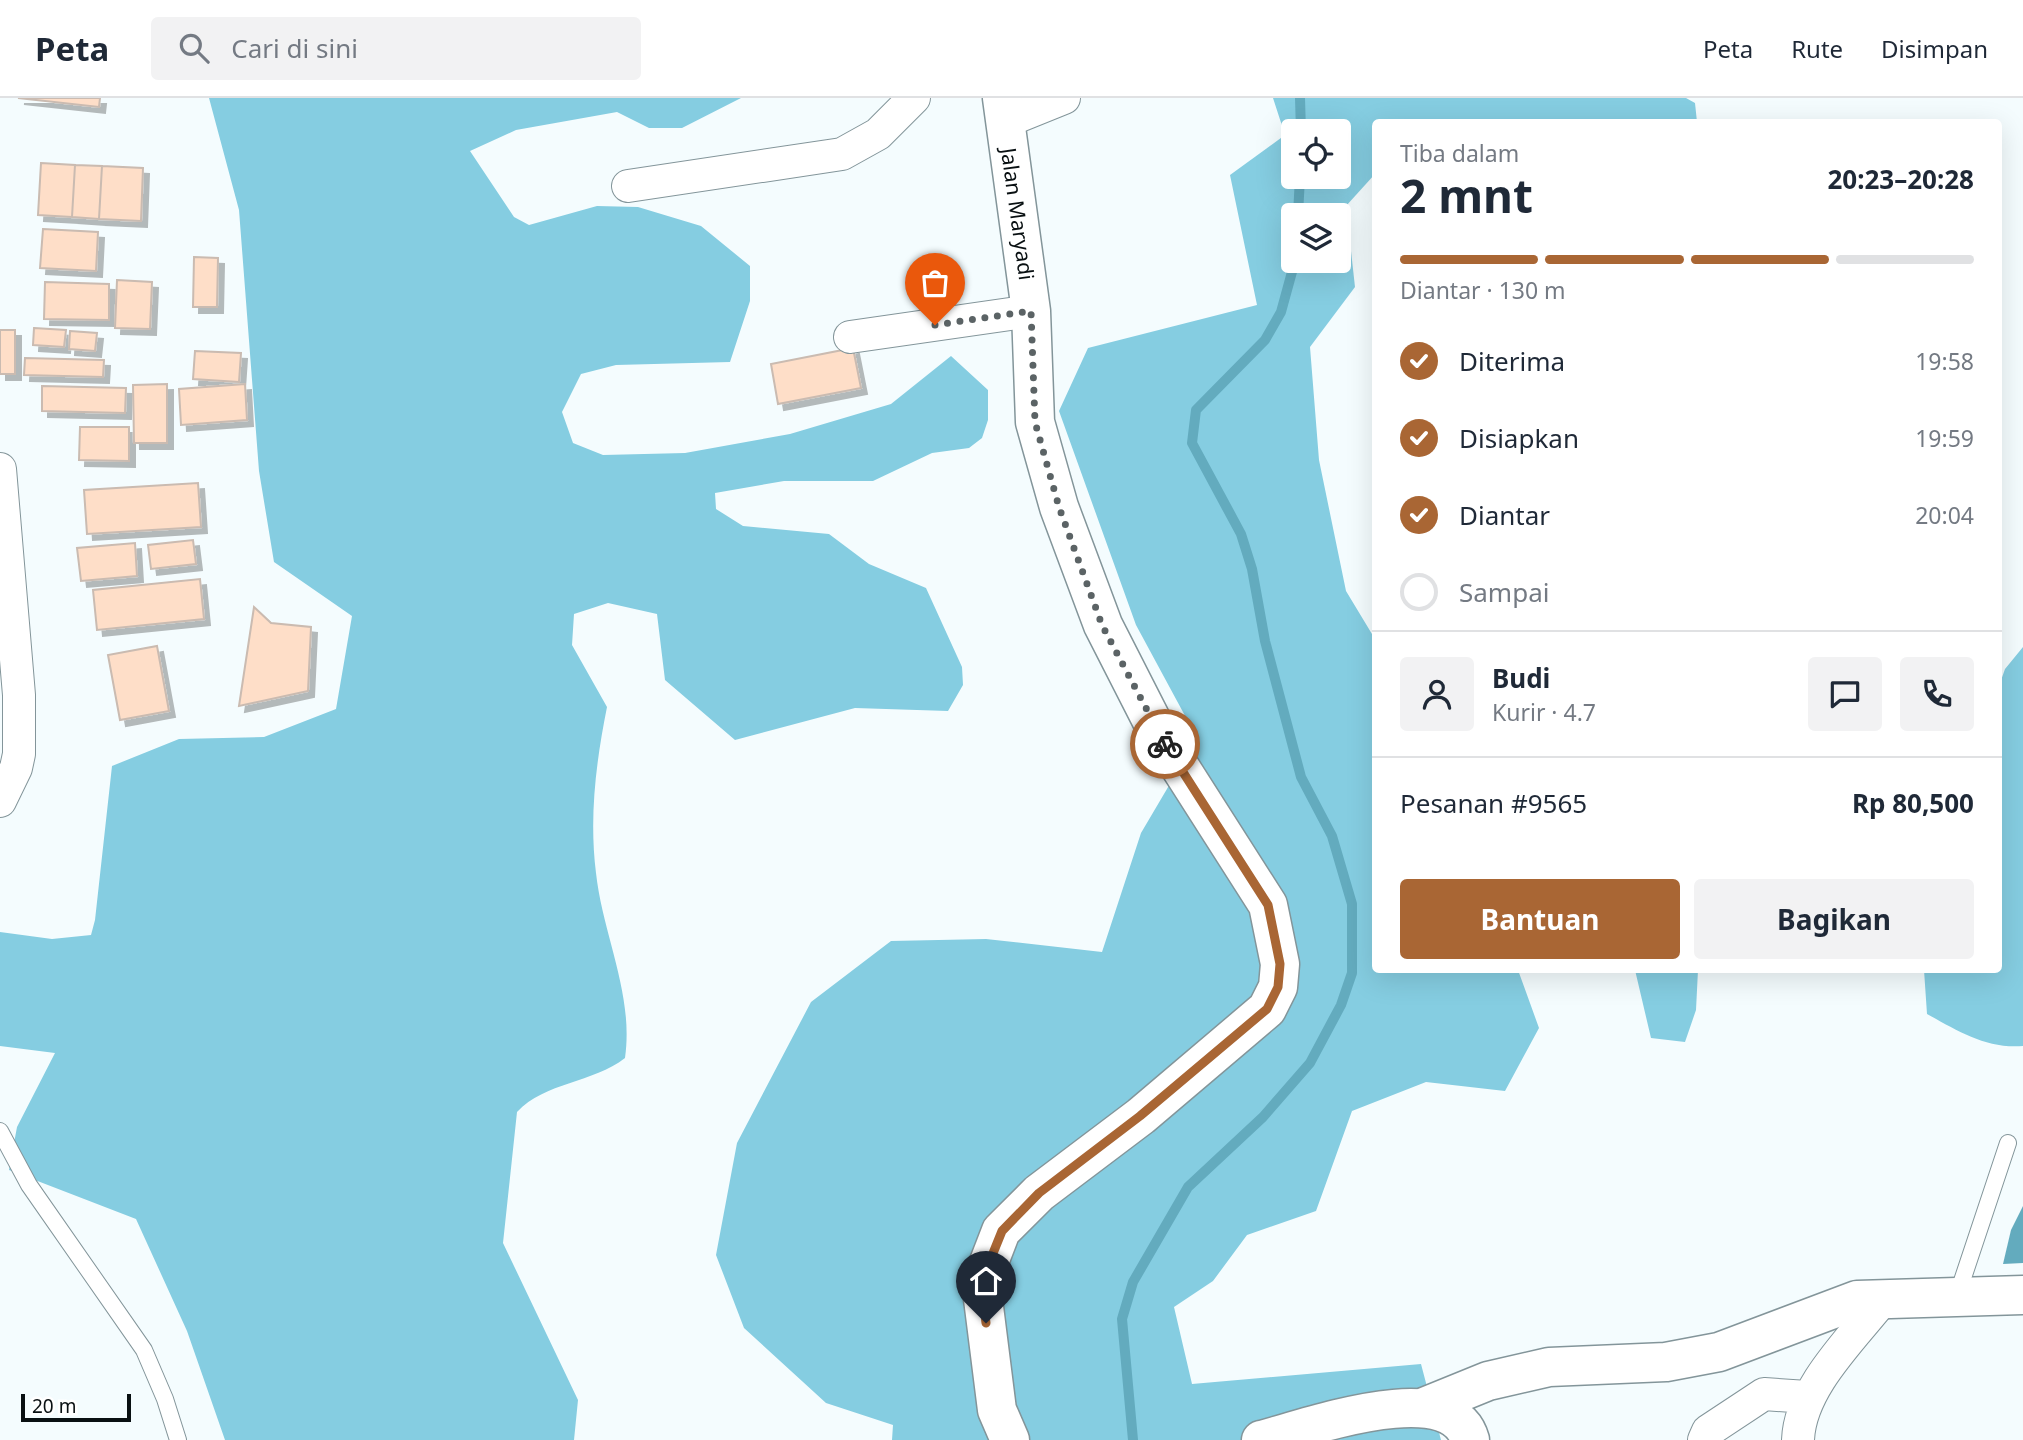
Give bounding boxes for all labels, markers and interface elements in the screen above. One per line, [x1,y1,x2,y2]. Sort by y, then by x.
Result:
search box [151,17,641,80]
text: Peta [35,26,109,71]
icon: search [175,29,213,67]
text: Cari di sini [231,30,358,66]
text: Peta [1703,32,1753,65]
text: Rute [1791,32,1843,65]
text: Disimpan [1881,32,1988,65]
map controls [1281,119,1351,273]
button: locate [1281,119,1351,189]
text: Tiba dalam [1400,137,1519,169]
street label: Jalan Maryadi [995,144,1041,282]
text: 20:23–20:28 [1827,161,1974,197]
text: 2 mnt [1400,164,1533,226]
button: layers [1281,203,1351,273]
pin [905,253,965,325]
icon: bag [916,264,954,302]
text: Diantar · 130 m [1400,274,1566,306]
icon: check [1400,342,1438,380]
text: Diterima [1459,343,1565,379]
text: 19:58 [1915,345,1974,377]
icon: check [1400,419,1438,457]
text: Disiapkan [1459,420,1579,456]
text: 19:59 [1915,422,1974,454]
icon: check [1400,496,1438,534]
text: Diantar [1459,497,1550,533]
text: 20:04 [1915,499,1974,531]
text: Sampai [1459,574,1549,610]
button: person [1400,657,1474,731]
button: chat [1808,657,1882,731]
button: phone [1900,657,1974,731]
text: Budi [1492,660,1550,696]
text: Kurir · 4.7 [1492,696,1596,728]
courier [1130,709,1200,779]
icon: bike [1146,725,1184,763]
text: Pesanan #9565 [1400,785,1587,821]
text: Rp 80,500 [1852,785,1974,821]
button: Bantuan [1400,879,1680,959]
button: Bagikan [1694,879,1974,959]
pin [956,1251,1016,1323]
icon: home [967,1262,1005,1300]
scale bar [21,1391,131,1423]
text: 20 m [32,1393,76,1419]

